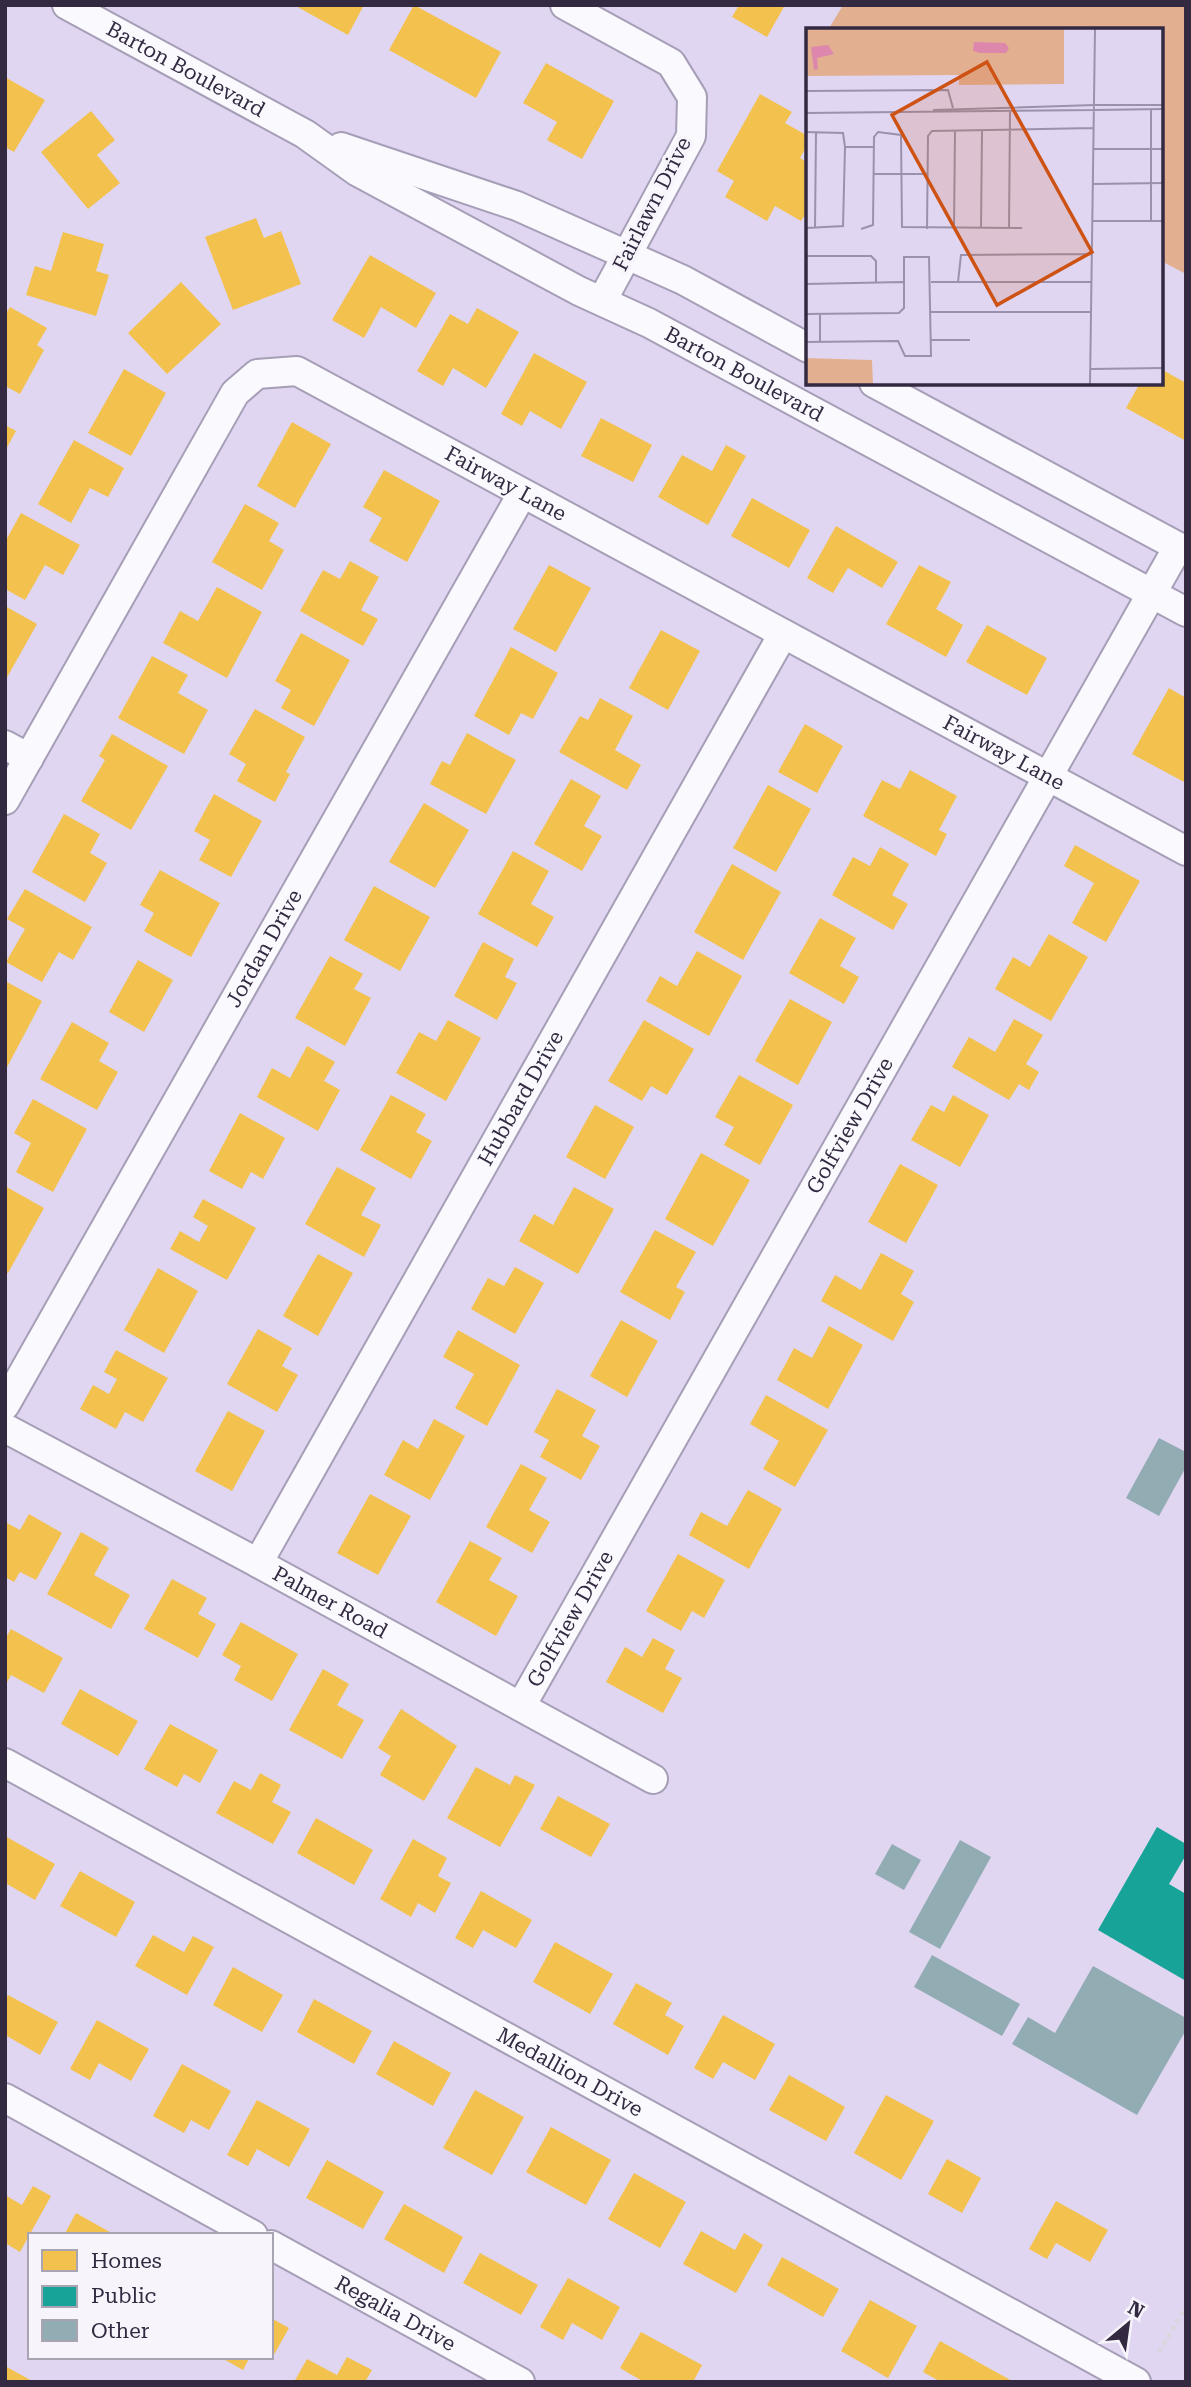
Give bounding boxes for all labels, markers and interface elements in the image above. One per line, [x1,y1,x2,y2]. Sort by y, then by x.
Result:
street label: Barton Boulevard [102,17,270,122]
inset map [806,28,1163,385]
street label: Fairlawn Drive [608,133,696,275]
street label: Barton Boulevard [661,322,828,427]
street label: Fairway Lane [441,441,571,526]
street label: Fairway Lane [939,710,1069,795]
street label: Jordan Drive [221,885,307,1012]
street label: Hubbard Drive [473,1027,568,1170]
street label: Golfview Drive [802,1053,898,1198]
street label: Golfview Drive [522,1547,618,1691]
street label: Palmer Road [269,1561,392,1644]
street label: Medallion Drive [493,2023,647,2122]
legend [28,2233,273,2359]
text: Homes [91,2249,162,2273]
street label: Regalia Drive [331,2271,460,2356]
text: Public [91,2284,157,2308]
north arrow [1093,2289,1163,2359]
text: N [1124,2296,1148,2323]
text: Other [91,2319,150,2343]

